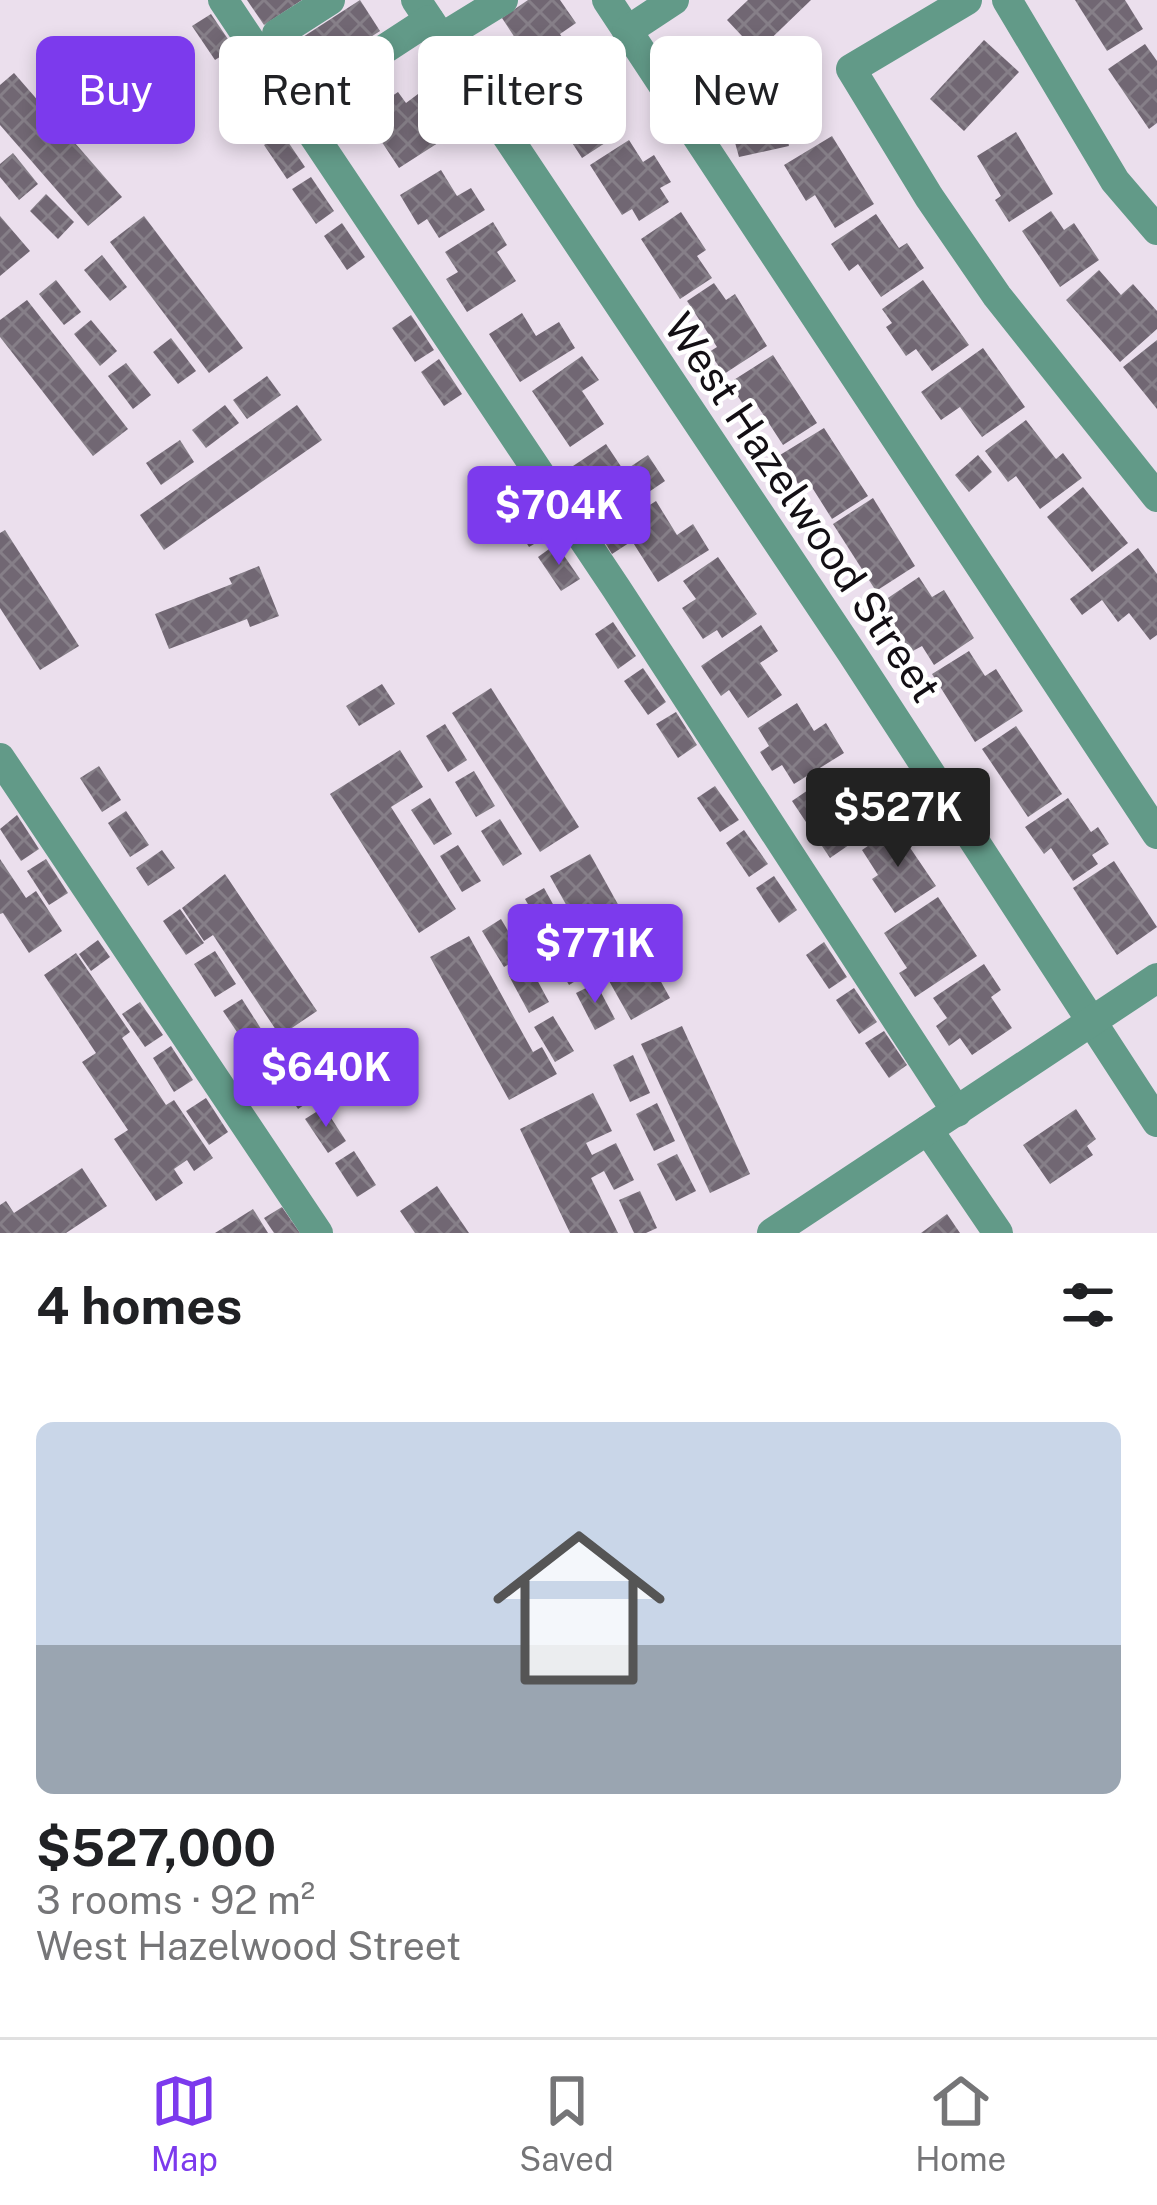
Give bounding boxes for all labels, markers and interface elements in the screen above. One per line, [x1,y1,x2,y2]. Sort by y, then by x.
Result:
chip: Buy [36,36,195,144]
chip: Rent [219,36,394,144]
chip: Filters [418,36,626,144]
chip: New [650,36,822,144]
street label: West Hazelwood Street [655,304,951,710]
pin: $704K [475,466,643,568]
text: $704K [494,482,624,528]
pin: $527K [814,768,982,870]
text: $527K [833,784,963,830]
pin: $771K [511,904,679,1006]
text: $771K [535,920,655,966]
pin: $640K [242,1028,410,1130]
text: $640K [261,1044,391,1090]
icon: filters [1055,1272,1121,1338]
text: 4 homes [36,1276,242,1335]
icon: home [471,1500,687,1716]
text: $527,000 [36,1818,276,1877]
text: 3 rooms · 92 m² [36,1877,315,1923]
text: West Hazelwood Street [36,1923,461,1969]
tab: Map [151,2068,218,2178]
tab: Saved [519,2068,614,2178]
tab: Home [915,2068,1006,2178]

